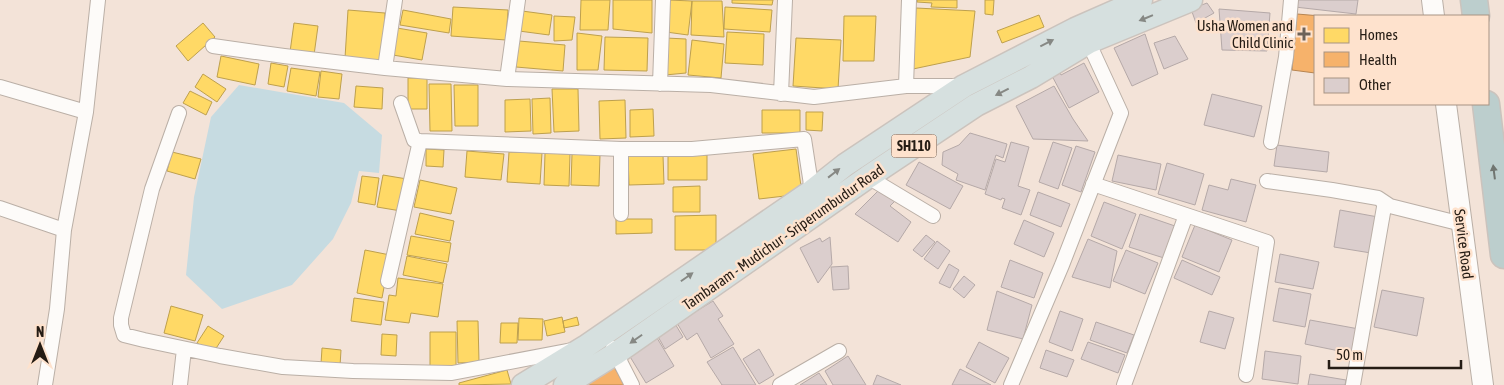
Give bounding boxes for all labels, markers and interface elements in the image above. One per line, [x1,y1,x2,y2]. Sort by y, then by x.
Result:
one-way arrow [1139,15,1153,23]
legend [1314,15,1489,105]
place label: Usha Women and Child Clinic [1197,17,1293,51]
text: Homes [1359,26,1398,43]
marker: Usha Women and Child Clinic [1297,27,1311,41]
one-way arrow [1040,39,1054,47]
text: Health [1359,51,1397,68]
text: Other [1359,76,1391,93]
one-way arrow [994,88,1009,96]
road number: SH110 [892,134,936,158]
street label: Tambaram - Mudichur - Sriperumbudur Road [679,161,887,313]
one-way arrow [1490,163,1498,179]
one-way arrow [827,168,840,179]
street label: Service Road [1451,208,1477,280]
one-way arrow [680,272,694,282]
north arrow [15,320,65,370]
text: N [36,324,44,340]
one-way arrow [629,334,642,344]
scale bar [1329,338,1462,370]
text: 50 m [1336,346,1363,363]

